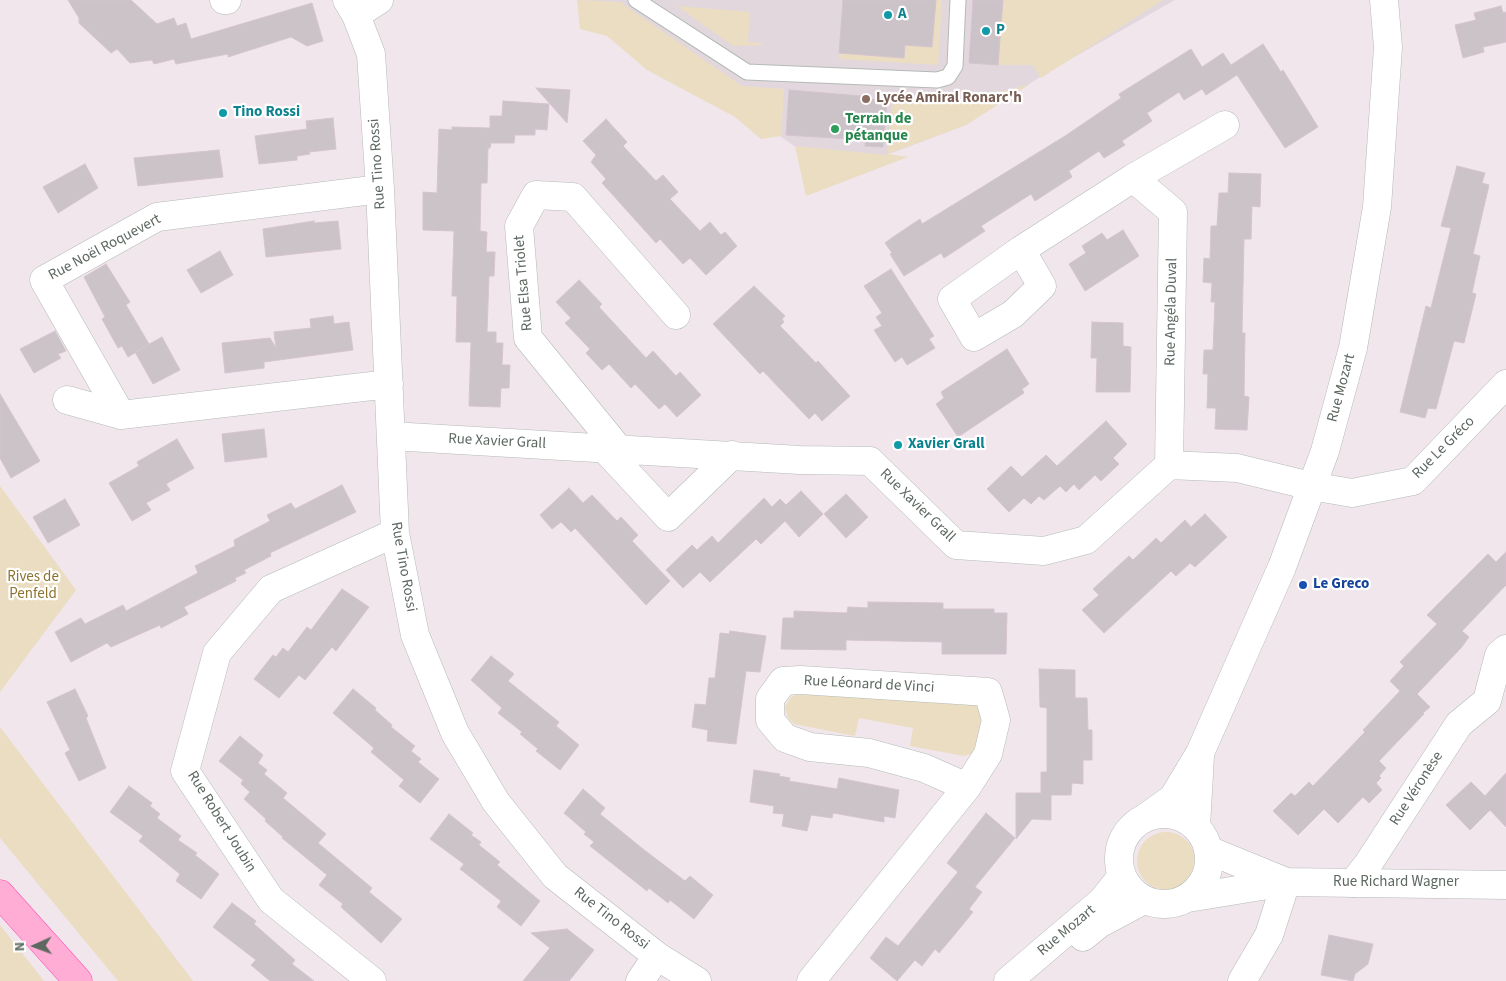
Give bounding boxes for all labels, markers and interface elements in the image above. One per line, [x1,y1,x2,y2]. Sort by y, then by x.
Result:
place label: A [898,6,907,24]
marker: A [882,9,894,21]
place label: P [996,22,1005,40]
marker: P [980,25,992,37]
place label: Lycée Amiral Ronarc'h [876,90,1022,108]
marker: Lycée Amiral Ronarc'h [860,93,872,105]
place label: Tino Rossi [233,104,300,122]
marker: Tino Rossi [217,107,229,119]
place label: Terrain de pétanque [845,111,911,146]
street label: Rue Tino Rossi [366,118,390,210]
marker: Terrain de pétanque [829,123,841,135]
street label: Rue Noël Roquevert [46,211,164,285]
street label: Rue Elsa Triolet [511,234,537,332]
street label: Rue Angéla Duval [1162,258,1182,366]
street label: Rue Mozart [1324,352,1360,424]
street label: Rue Le Gréco [1409,413,1479,483]
street label: Rue Xavier Grall [448,430,546,454]
place label: Xavier Grall [908,436,985,454]
marker: Xavier Grall [892,439,904,451]
street label: Rue Xavier Grall [876,466,958,546]
street label: Rue Tino Rossi [386,521,420,613]
park label: Rives de Penfeld [7,569,59,604]
place label: Le Greco [1313,576,1369,594]
marker: Le Greco [1297,579,1309,591]
street label: Rue Léonard de Vinci [803,673,935,697]
street label: Rue Véronèse [1386,749,1448,829]
street label: Rue Robert Joubin [183,768,259,876]
street label: Rue Richard Wagner [1333,874,1459,892]
street label: Rue Tino Rossi [570,884,652,954]
street label: Rue Mozart [1034,902,1100,960]
north arrow [10,921,60,971]
text: N [10,942,30,952]

